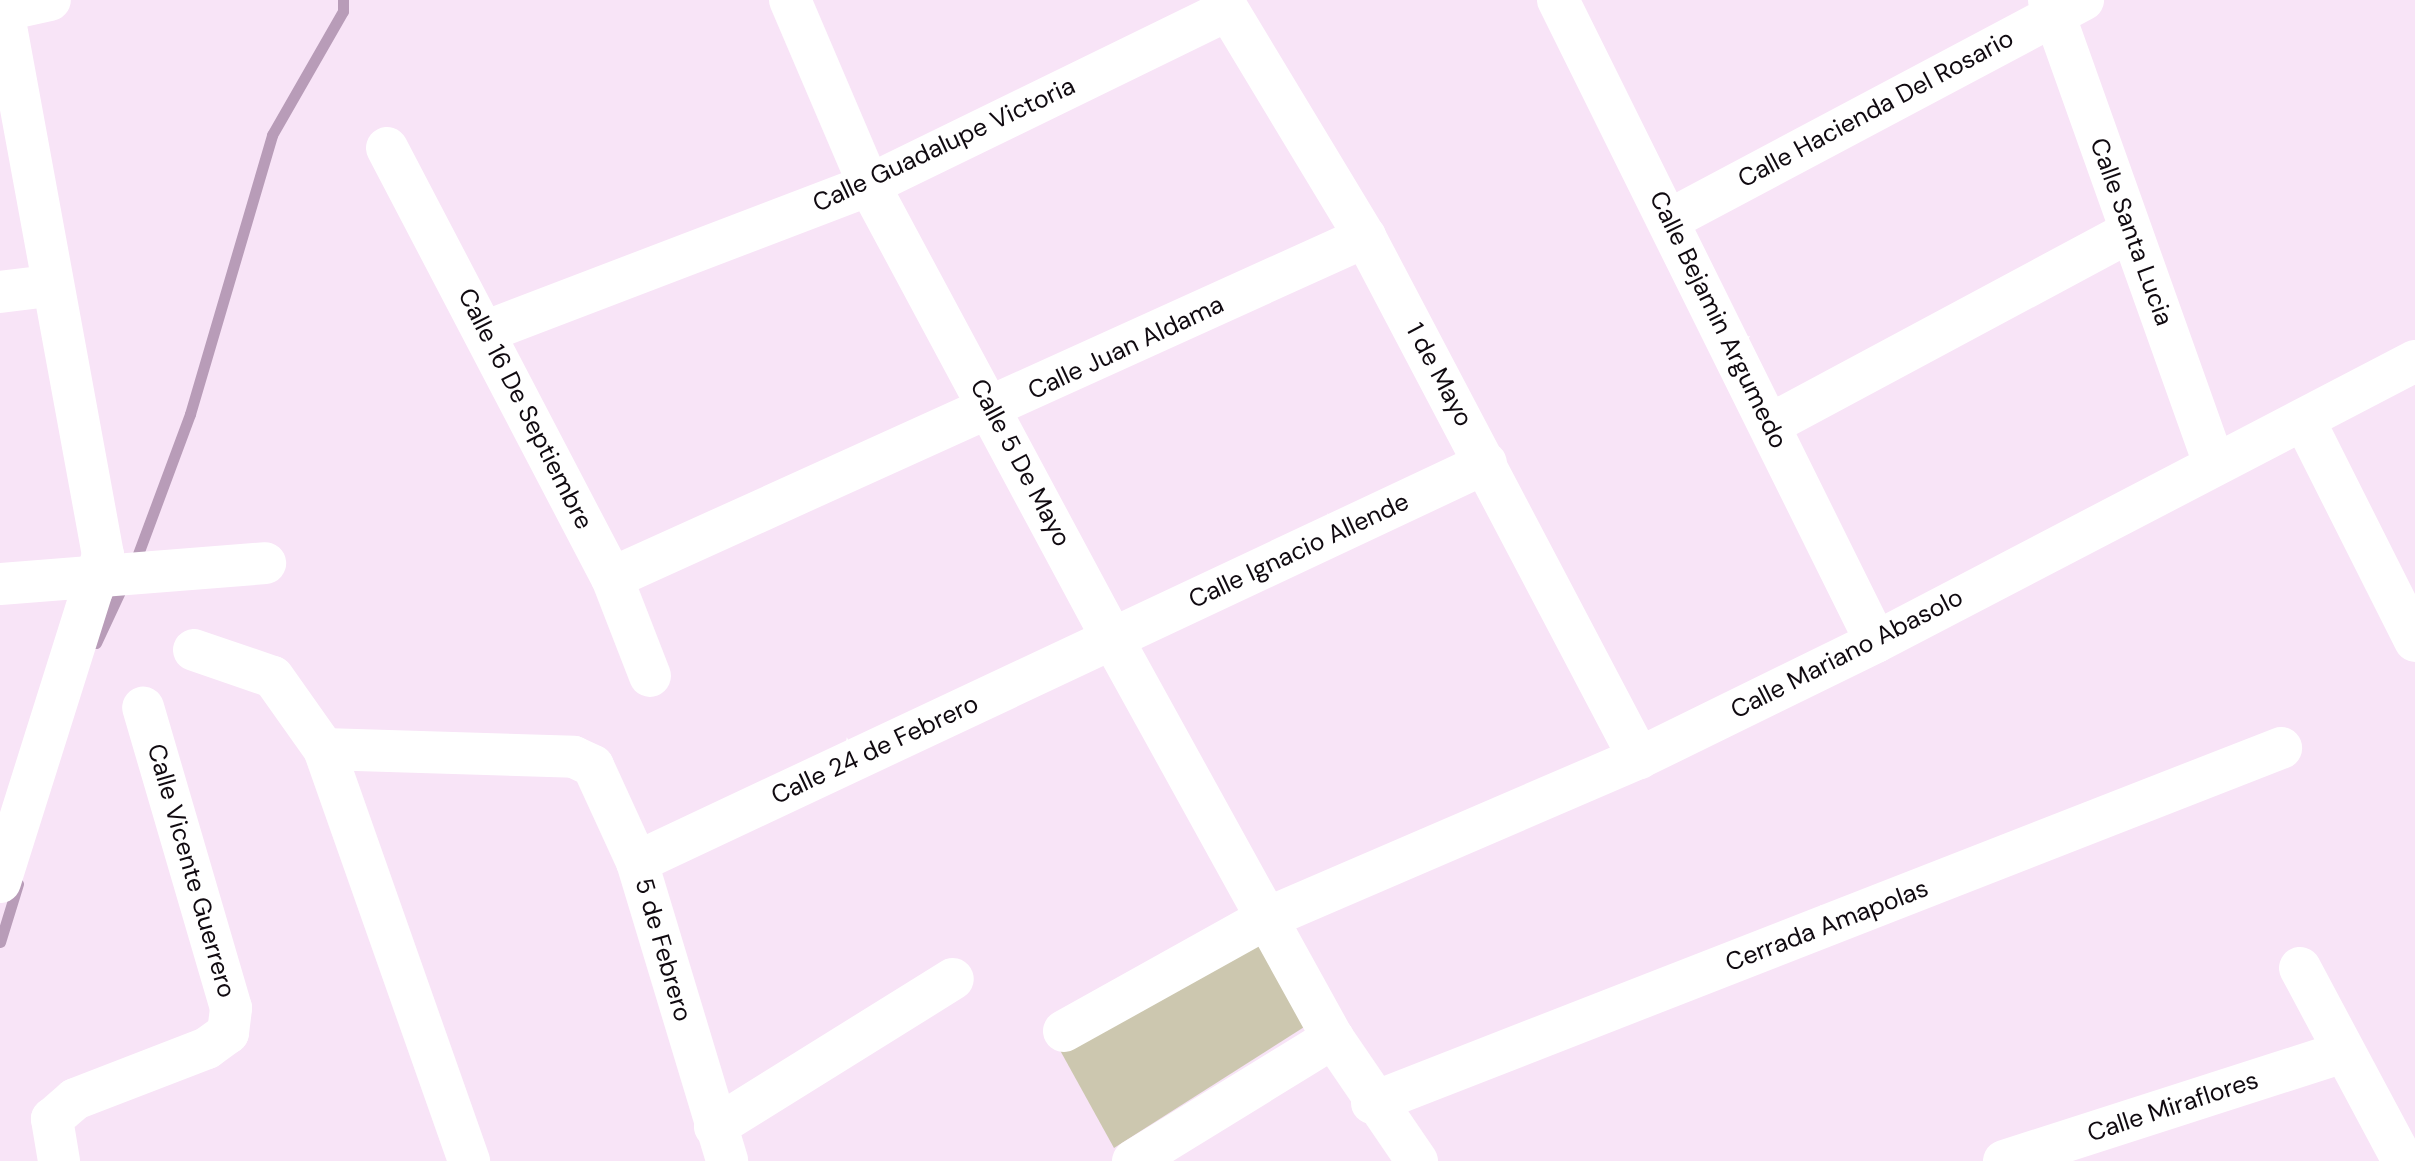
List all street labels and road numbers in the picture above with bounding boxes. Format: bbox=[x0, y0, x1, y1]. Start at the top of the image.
street label: Calle Hacienda Del Rosario bbox=[1733, 24, 2019, 194]
street label: Calle Guadalupe Victoria bbox=[808, 71, 1080, 219]
street label: Calle Santa Lucia bbox=[2083, 134, 2179, 330]
street label: Calle Bejamin Argumedo bbox=[1643, 186, 1793, 454]
street label: Calle 16 De Septiembre bbox=[451, 283, 599, 535]
street label: Calle Juan Aldama bbox=[1023, 290, 1229, 406]
street label: 1 de Mayo bbox=[1399, 318, 1479, 432]
street label: Calle 5 De Mayo bbox=[963, 374, 1077, 552]
street label: Calle Ignacio Allende bbox=[1184, 487, 1414, 615]
street label: Calle Mariano Abasolo bbox=[1726, 582, 1968, 726]
street label: Calle 24 de Febrero bbox=[767, 689, 983, 811]
street label: Calle Vicente Guerrero bbox=[140, 741, 242, 1001]
street label: Cerrada Amapolas bbox=[1721, 874, 1933, 978]
street label: 5 de Febrero bbox=[628, 875, 698, 1025]
street label: Calle Miraflores bbox=[2084, 1065, 2262, 1149]

